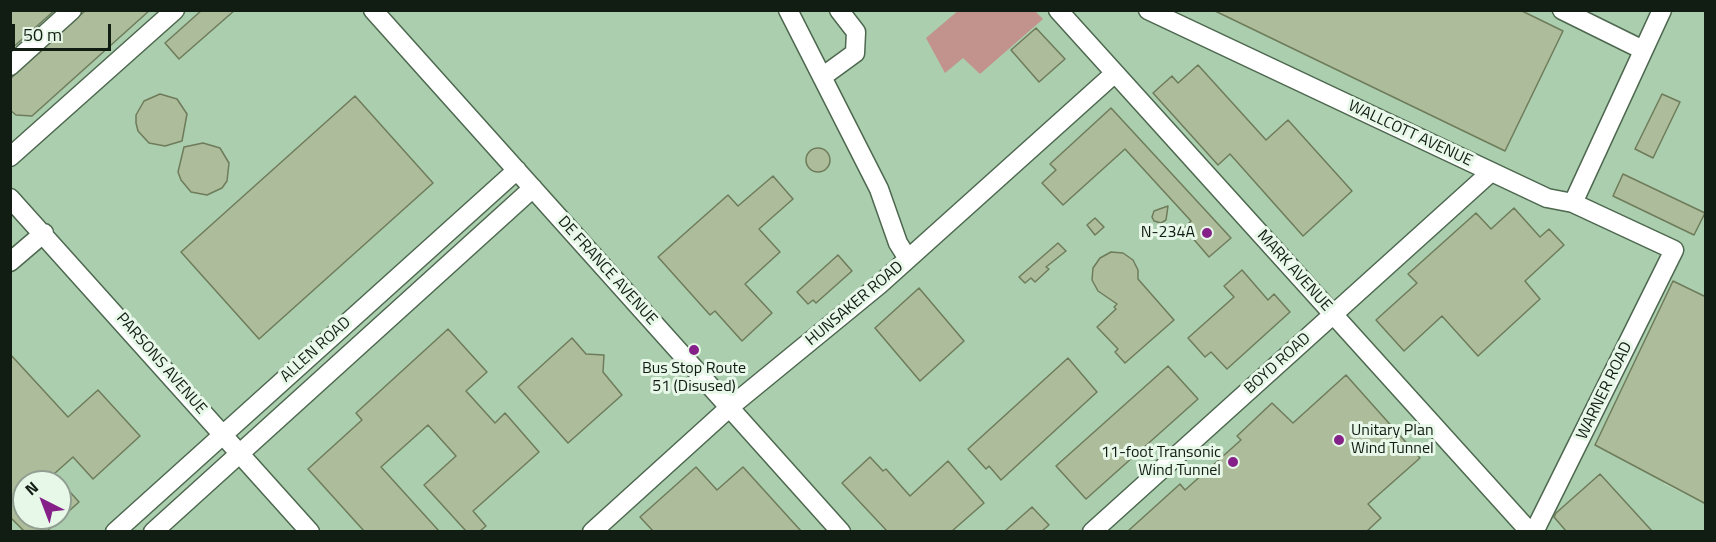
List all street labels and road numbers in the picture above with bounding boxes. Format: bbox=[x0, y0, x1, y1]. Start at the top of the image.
street label: WALLCOTT AVENUE bbox=[1345, 97, 1475, 171]
street label: DE FRANCE AVENUE bbox=[553, 213, 661, 329]
street label: MARK AVENUE bbox=[1253, 226, 1335, 316]
street label: HUNSAKER ROAD bbox=[802, 258, 908, 350]
street label: PARSONS AVENUE bbox=[112, 309, 210, 419]
street label: ALLEN ROAD bbox=[277, 313, 355, 387]
street label: BOYD ROAD bbox=[1241, 329, 1315, 399]
street label: WARNER ROAD bbox=[1573, 339, 1637, 443]

